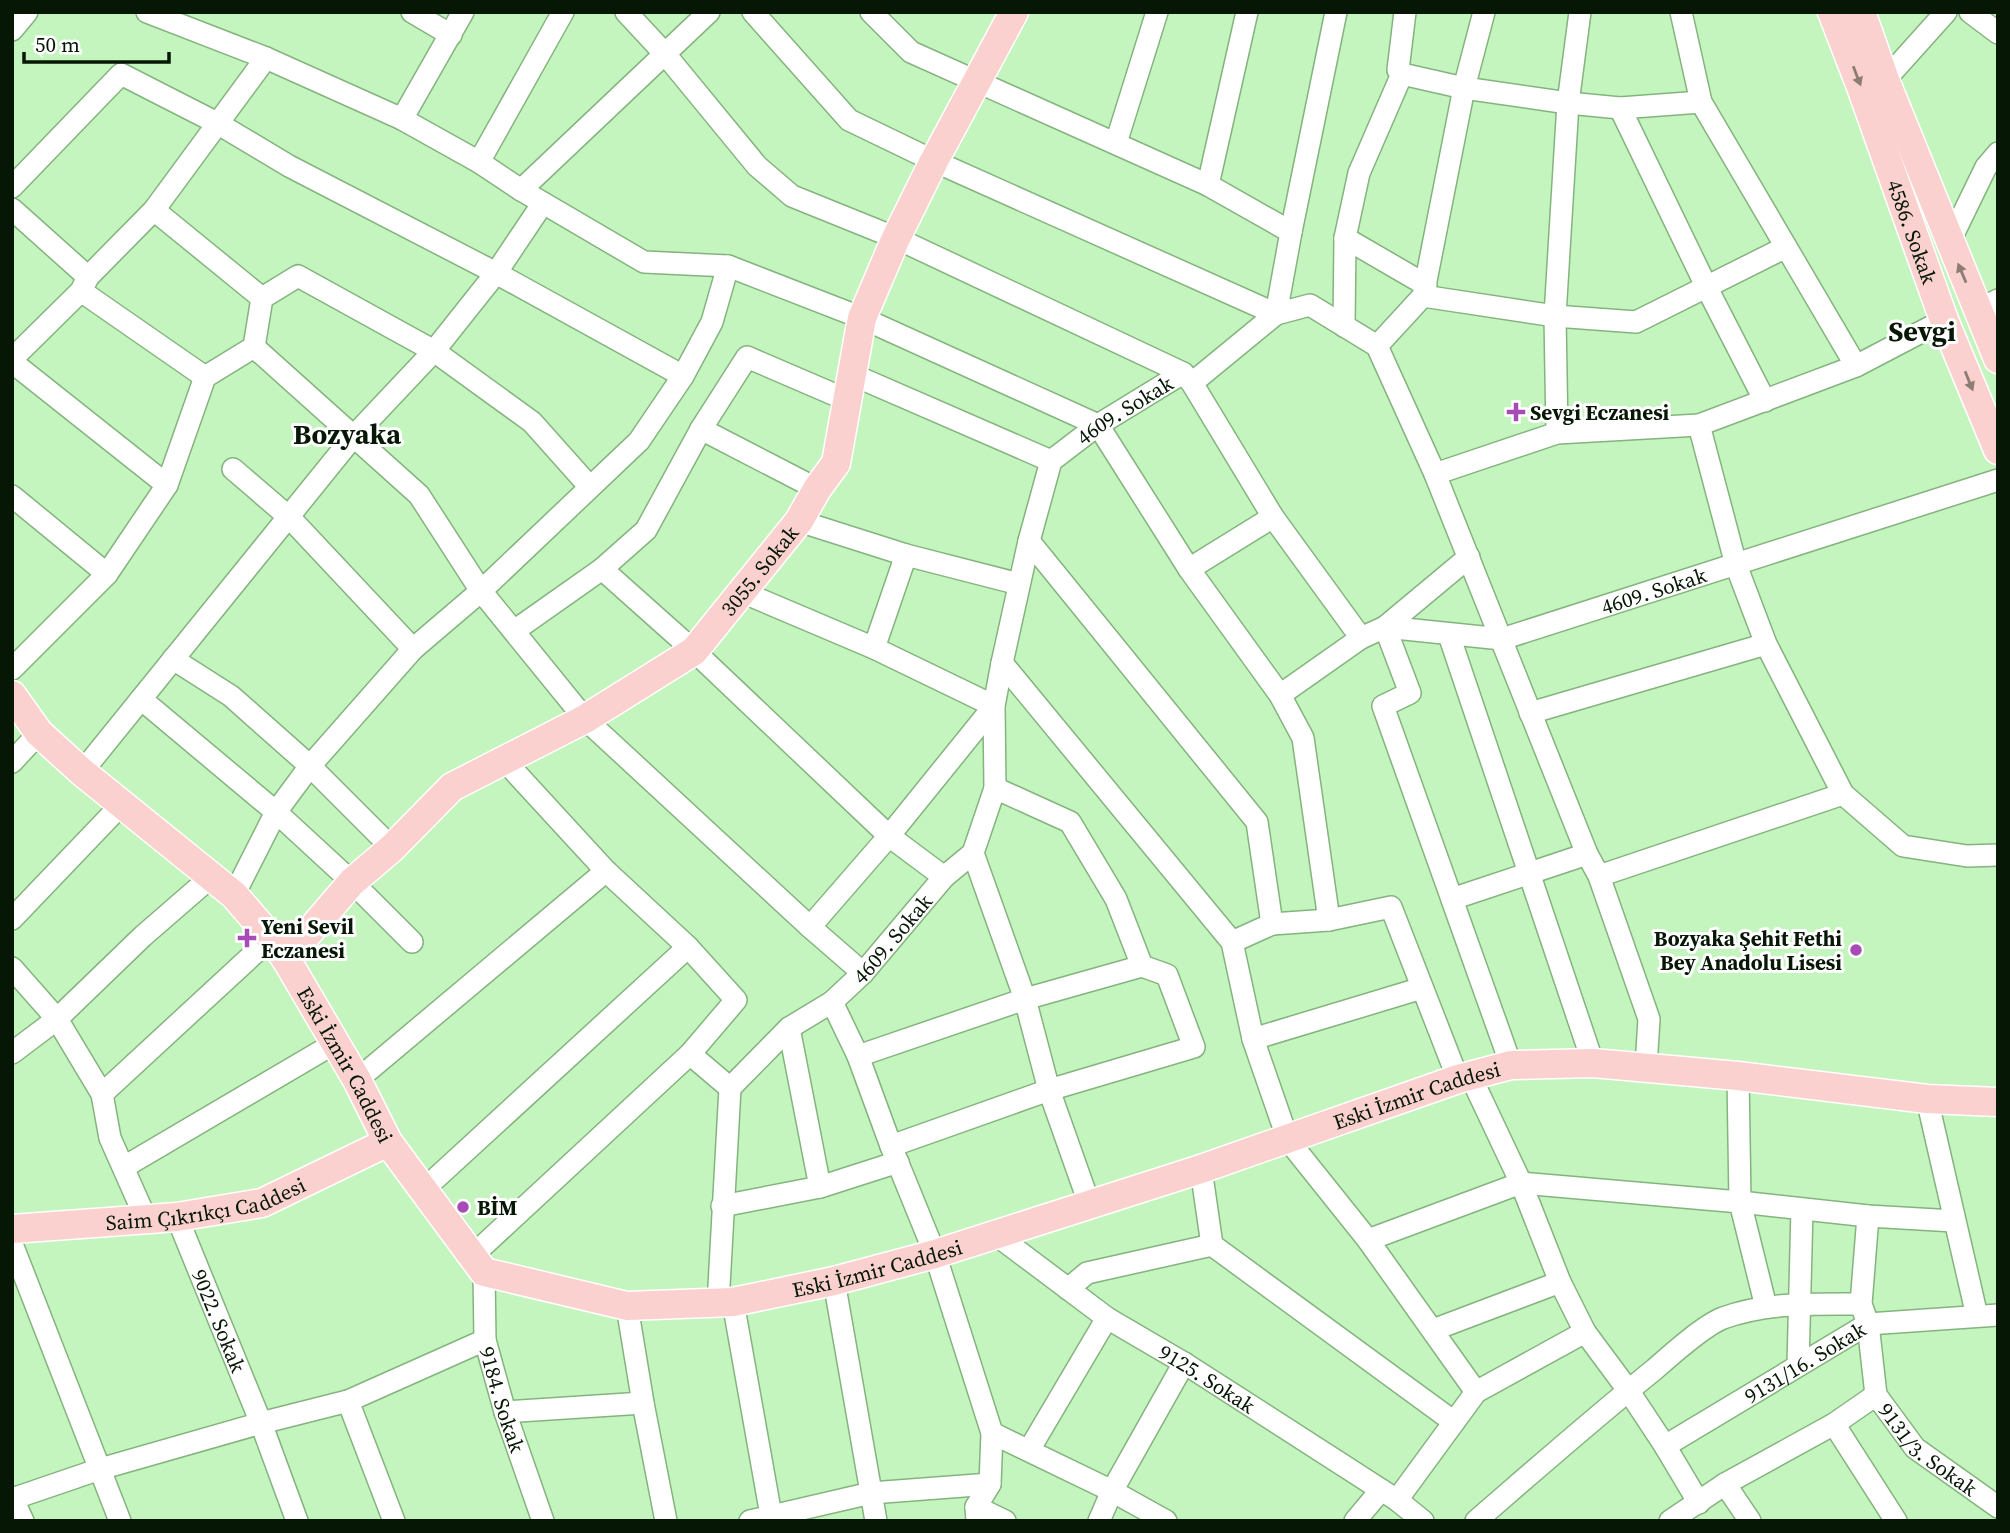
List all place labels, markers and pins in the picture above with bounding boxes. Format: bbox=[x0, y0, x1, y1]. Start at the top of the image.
place label: Sevgi Eczanesi bbox=[1530, 398, 1670, 427]
marker: Sevgi Eczanesi bbox=[1508, 404, 1524, 420]
place label: Yeni Sevil Eczanesi bbox=[261, 912, 354, 965]
place label: Bozyaka Şehit Fethi Bey Anadolu Lisesi bbox=[1654, 924, 1842, 977]
marker: Yeni Sevil Eczanesi bbox=[239, 930, 255, 946]
marker: Bozyaka Şehit Fethi Bey Anadolu Lisesi bbox=[1848, 942, 1864, 958]
place label: BİM bbox=[477, 1193, 518, 1222]
marker: BİM bbox=[455, 1199, 471, 1215]

